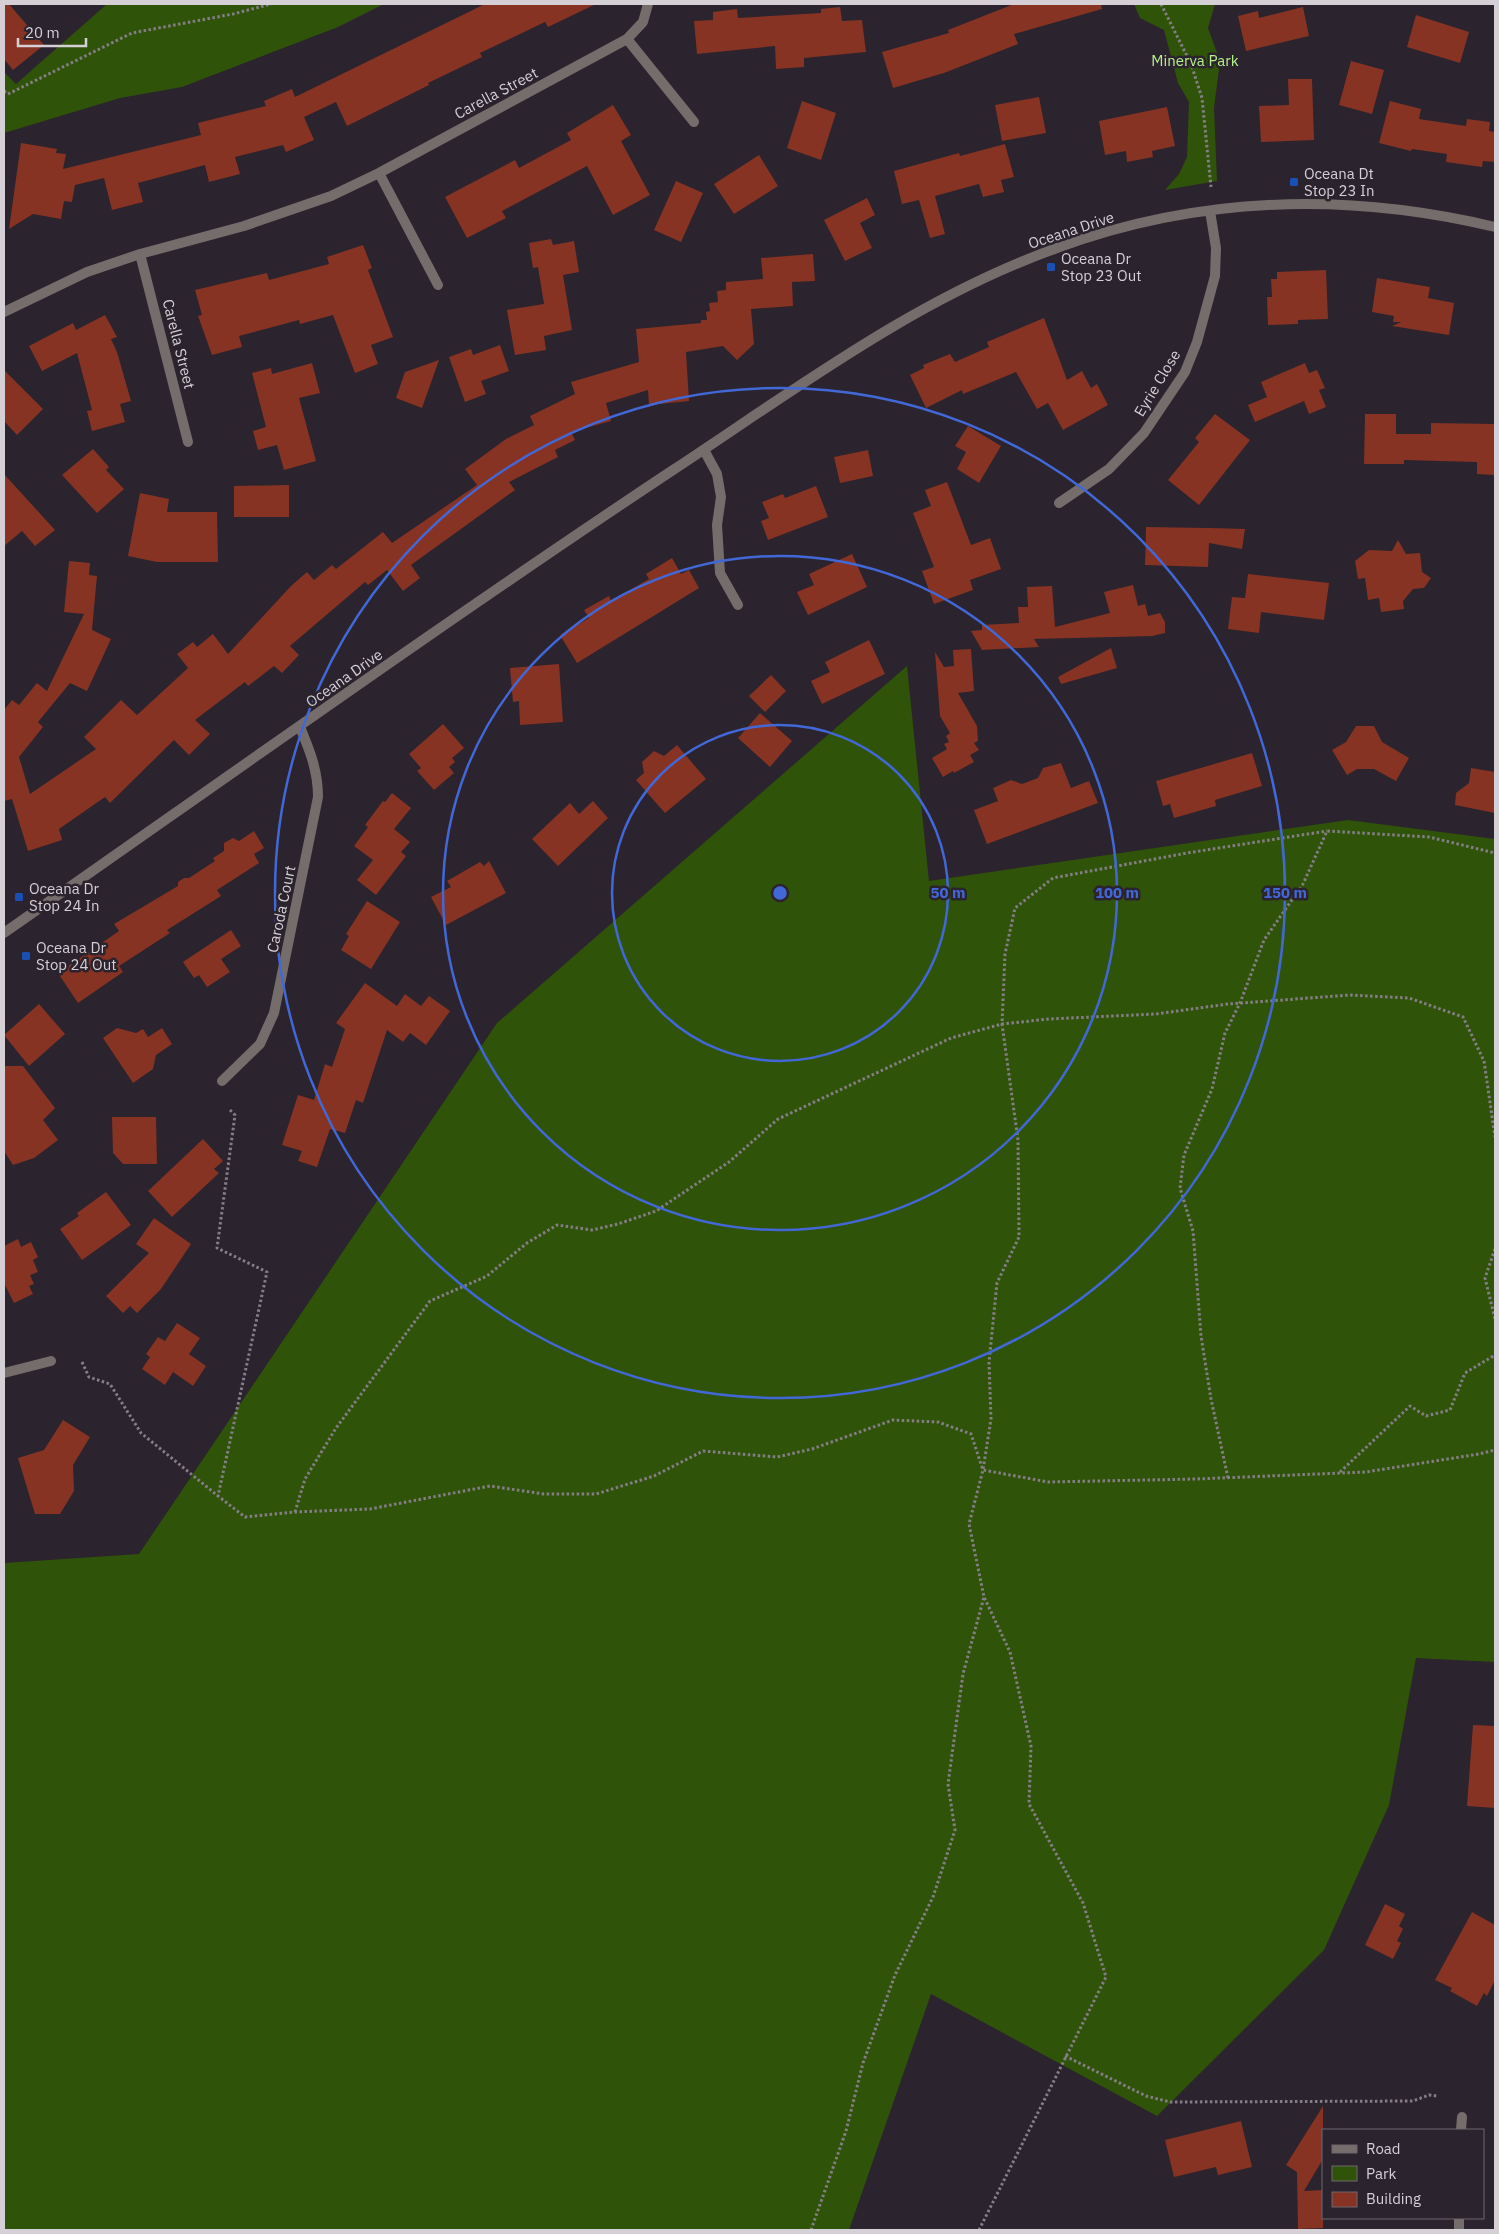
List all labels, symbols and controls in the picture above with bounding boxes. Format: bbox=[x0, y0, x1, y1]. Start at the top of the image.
scale bar bbox=[18, 15, 85, 47]
text: 20 m bbox=[25, 23, 60, 42]
park label: Minerva Park bbox=[1151, 51, 1239, 70]
street label: Carella Street bbox=[451, 63, 541, 123]
place label: Oceana Dt Stop 23 In bbox=[1304, 164, 1375, 200]
marker: Oceana Dt Stop 23 In bbox=[1288, 176, 1300, 188]
street label: Oceana Drive bbox=[1026, 207, 1116, 253]
place label: Oceana Dr Stop 23 Out bbox=[1061, 249, 1142, 285]
marker: Oceana Dr Stop 23 Out bbox=[1045, 261, 1057, 273]
street label: Carella Street bbox=[159, 297, 199, 391]
street label: Eyrie Close bbox=[1130, 346, 1184, 420]
street label: Oceana Drive bbox=[302, 645, 386, 711]
street label: Caroda Court bbox=[263, 864, 299, 954]
place label: Oceana Dr Stop 24 In bbox=[29, 879, 100, 915]
text: 50 m bbox=[931, 883, 965, 902]
text: 100 m bbox=[1095, 883, 1139, 902]
text: 150 m bbox=[1263, 883, 1307, 902]
centre of rings bbox=[771, 884, 789, 902]
marker: Oceana Dr Stop 24 In bbox=[13, 891, 25, 903]
place label: Oceana Dr Stop 24 Out bbox=[36, 938, 117, 974]
marker: Oceana Dr Stop 24 Out bbox=[20, 950, 32, 962]
legend bbox=[1322, 2129, 1484, 2219]
text: Road bbox=[1366, 2139, 1401, 2158]
text: Park bbox=[1366, 2164, 1396, 2183]
text: Building bbox=[1366, 2189, 1421, 2208]

